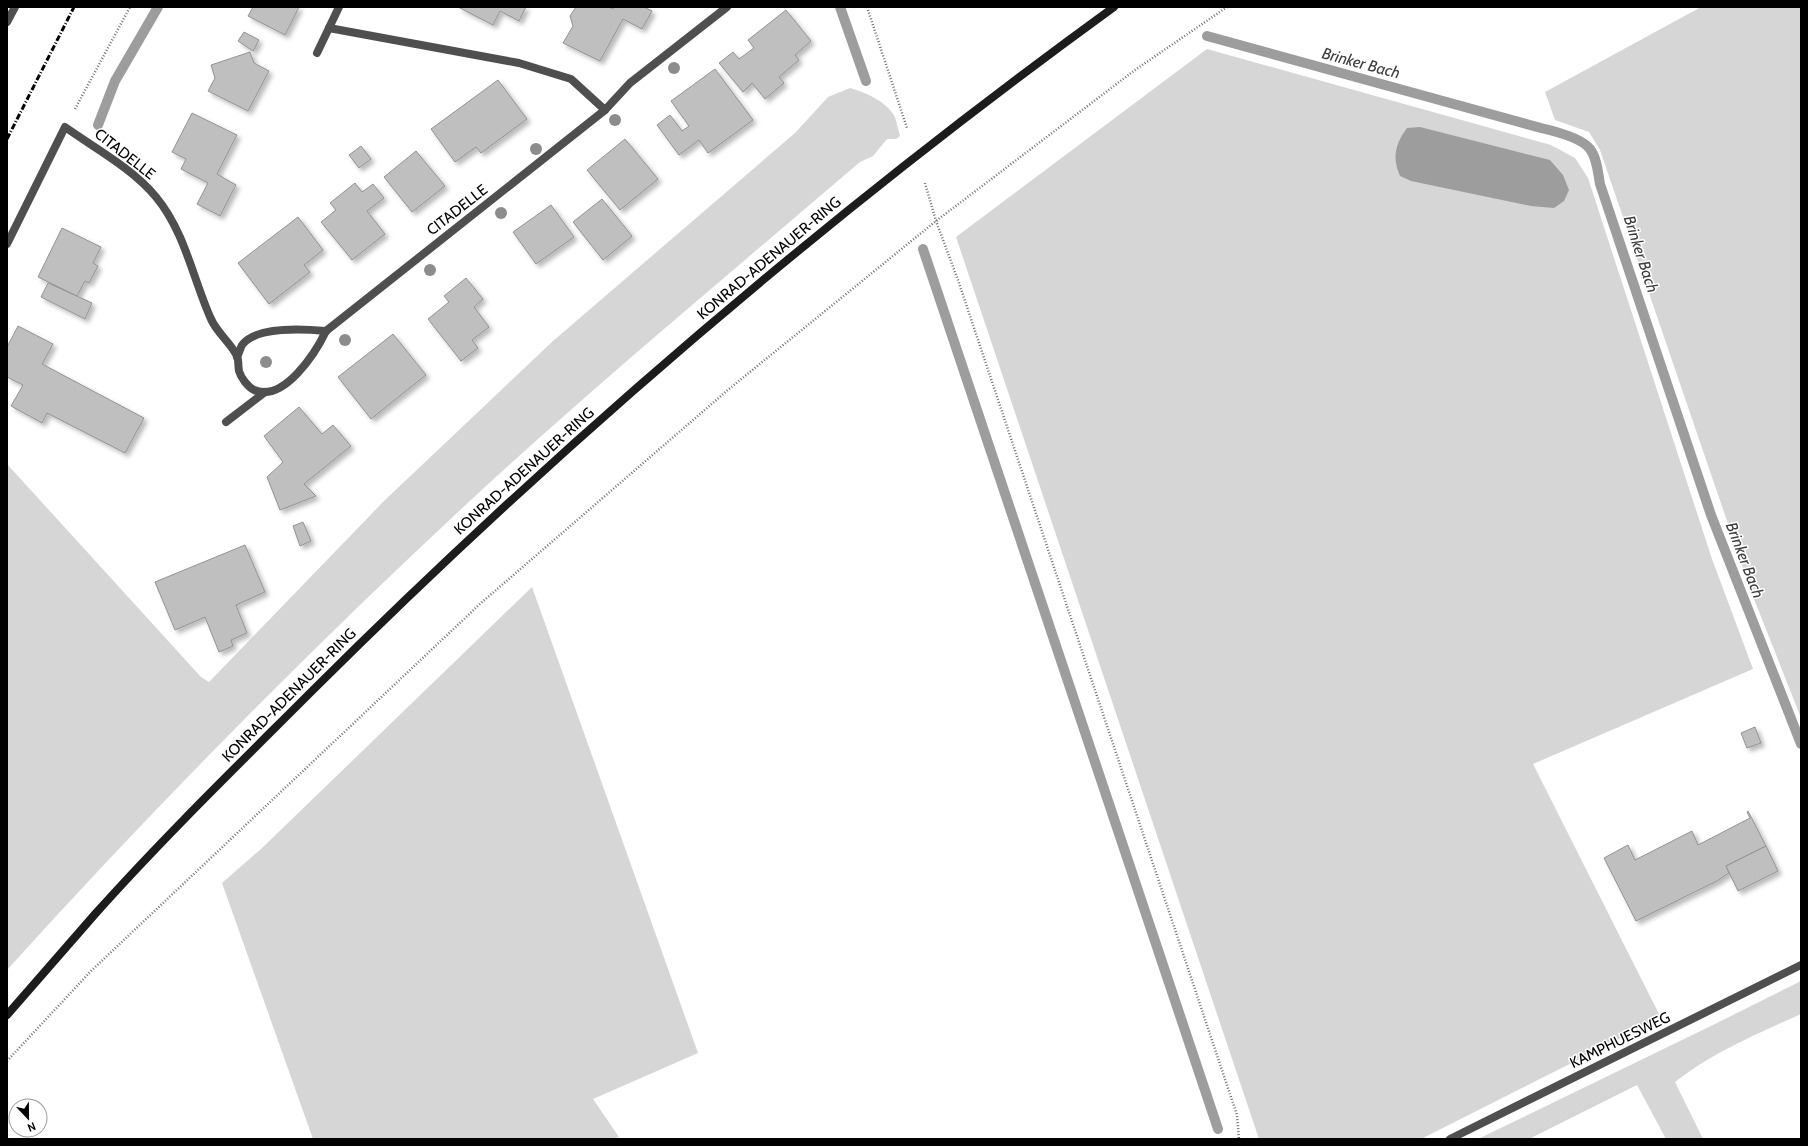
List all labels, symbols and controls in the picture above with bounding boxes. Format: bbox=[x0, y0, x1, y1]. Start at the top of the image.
water label: Brinker Bach bbox=[1320, 43, 1402, 83]
street label: CITADELLE bbox=[91, 125, 159, 183]
street label: CITADELLE bbox=[423, 181, 491, 239]
street label: KONRAD-ADENAUER-RING bbox=[694, 193, 844, 323]
water label: Brinker Bach bbox=[1620, 213, 1662, 295]
street label: KONRAD-ADENAUER-RING bbox=[450, 403, 598, 539]
water label: Brinker Bach bbox=[1722, 519, 1768, 601]
street label: KONRAD-ADENAUER-RING bbox=[218, 624, 360, 766]
street label: KAMPHUESWEG bbox=[1567, 1008, 1673, 1072]
north arrow bbox=[8, 1098, 48, 1138]
text: N bbox=[26, 1119, 38, 1135]

